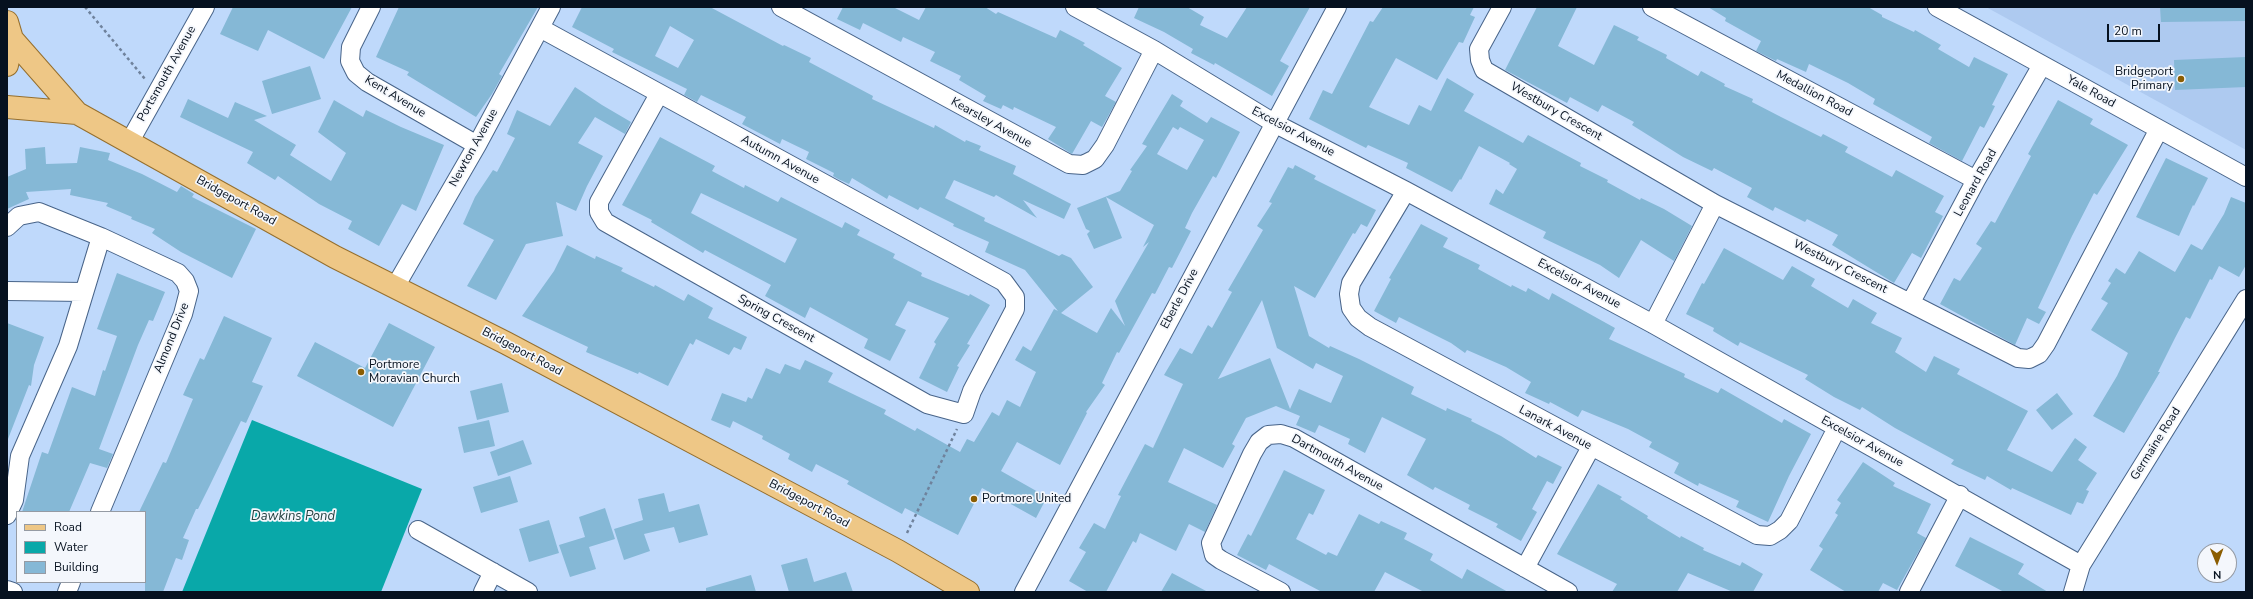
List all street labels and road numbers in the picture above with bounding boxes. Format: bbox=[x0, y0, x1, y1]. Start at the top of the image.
street label: Portsmouth Avenue bbox=[135, 24, 199, 124]
street label: Medallion Road bbox=[1773, 68, 1855, 120]
street label: Kent Avenue bbox=[362, 73, 428, 121]
street label: Yale Road bbox=[2064, 73, 2118, 111]
street label: Westbury Crescent bbox=[1507, 80, 1605, 144]
street label: Kearsley Avenue bbox=[948, 95, 1034, 151]
street label: Excelsior Avenue bbox=[1249, 104, 1337, 160]
street label: Newton Avenue bbox=[447, 106, 501, 190]
street label: Autumn Avenue bbox=[738, 133, 822, 187]
street label: Leonard Road bbox=[1952, 147, 2000, 219]
street label: Bridgeport Road bbox=[194, 173, 278, 229]
street label: Westbury Crescent bbox=[1791, 237, 1889, 297]
street label: Excelsior Avenue bbox=[1535, 256, 1623, 312]
street label: Eberle Drive bbox=[1158, 266, 1202, 332]
street label: Spring Crescent bbox=[735, 292, 817, 346]
street label: Almond Drive bbox=[151, 301, 193, 375]
street label: Bridgeport Road bbox=[479, 325, 565, 379]
street label: Lanark Avenue bbox=[1516, 403, 1594, 453]
street label: Germaine Road bbox=[2128, 405, 2184, 483]
street label: Excelsior Avenue bbox=[1818, 413, 1906, 471]
street label: Dartmouth Avenue bbox=[1289, 432, 1385, 494]
street label: Bridgeport Road bbox=[766, 477, 852, 531]

